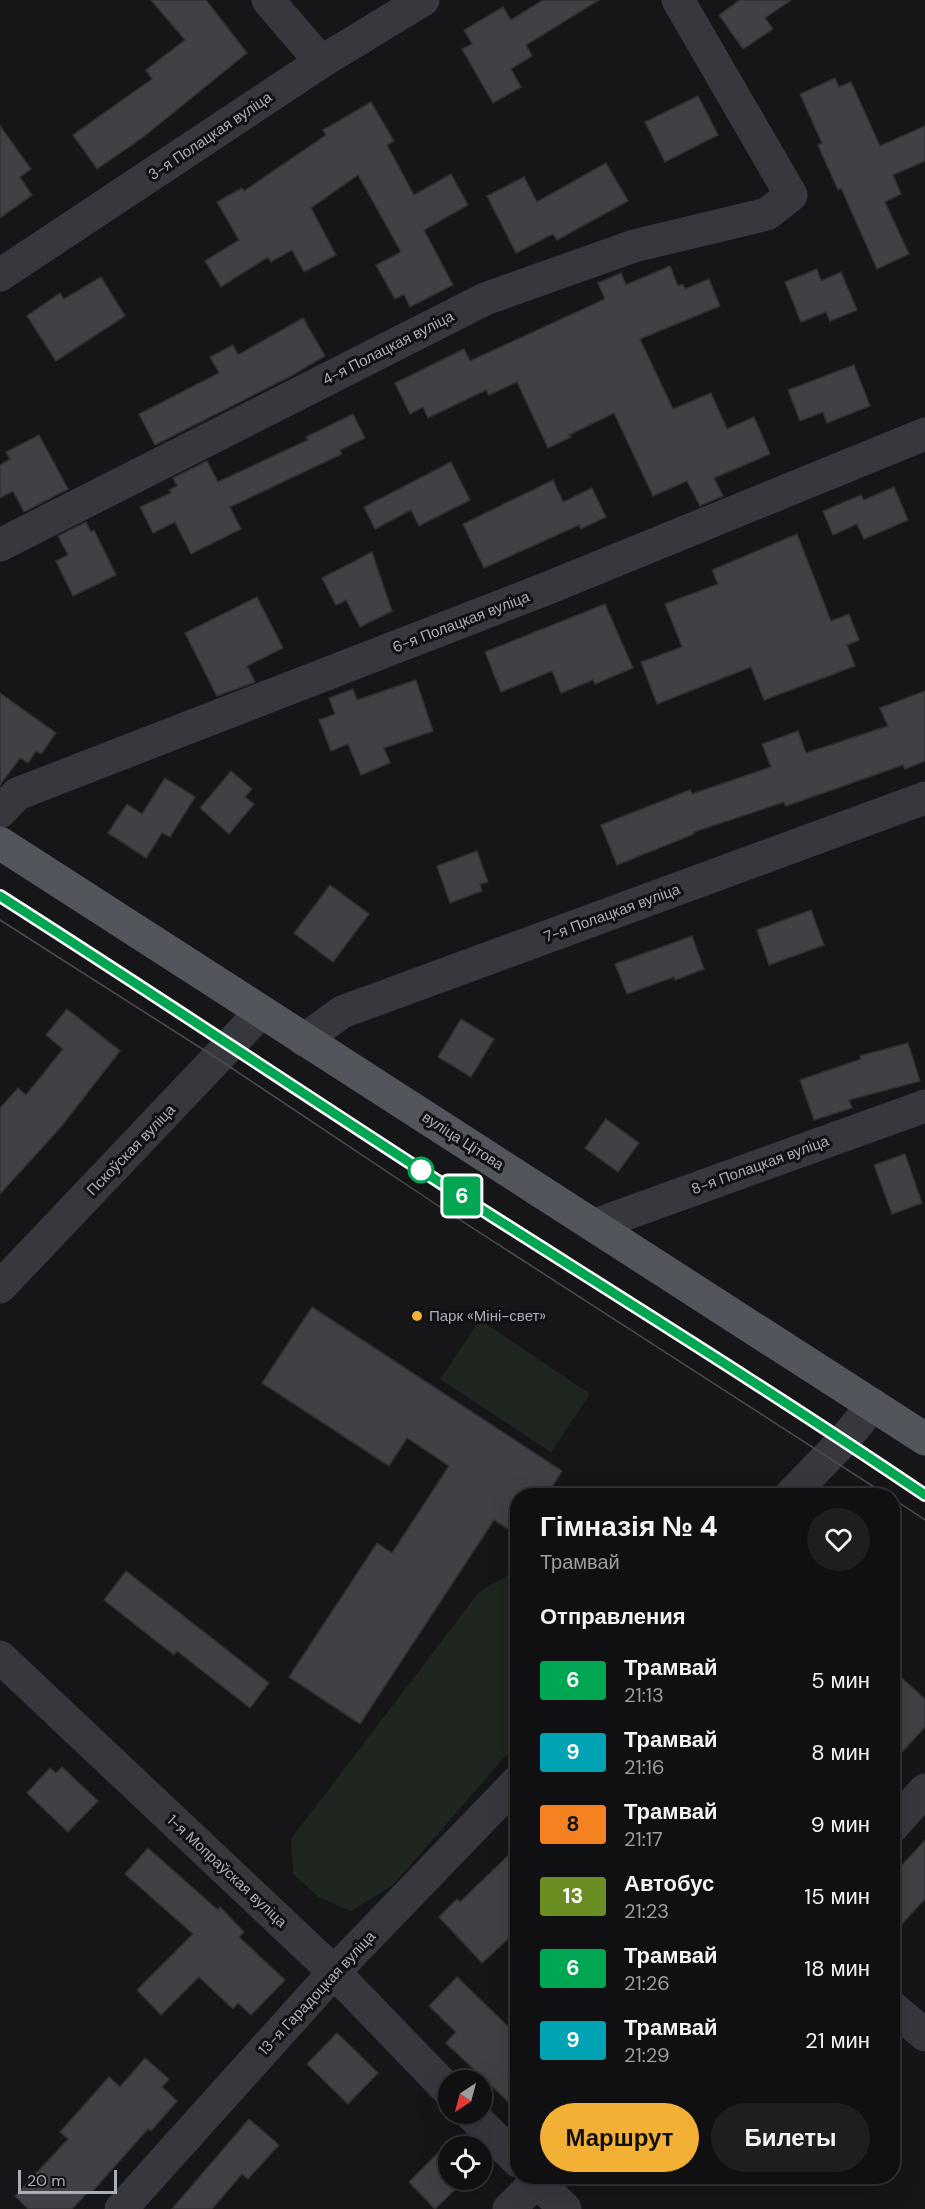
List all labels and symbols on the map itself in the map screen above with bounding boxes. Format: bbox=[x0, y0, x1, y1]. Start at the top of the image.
street label: 3-я Полацкая вуліца bbox=[144, 87, 276, 185]
street label: 4-я Полацкая вуліца bbox=[319, 306, 458, 390]
street label: 6-я Полацкая вуліца bbox=[390, 586, 533, 657]
street label: 7-я Полацкая вуліца bbox=[541, 879, 683, 947]
street label: Пскоўская вуліца bbox=[82, 1100, 180, 1200]
street label: вуліца Цітова bbox=[418, 1107, 508, 1175]
street label: 8-я Полацкая вуліца bbox=[688, 1131, 832, 1199]
unlabelled marker bbox=[408, 1157, 434, 1183]
line badge: 6 bbox=[442, 1176, 482, 1216]
place label: Парк «Міні-свет» bbox=[429, 1306, 546, 1326]
marker: Парк «Міні-свет» bbox=[410, 1309, 424, 1323]
street label: 1-я Мопраўская вуліца bbox=[163, 1810, 292, 1932]
street label: 13-я Гарадоцкая вуліца bbox=[254, 1926, 380, 2059]
north arrow bbox=[438, 2070, 492, 2124]
scale bar bbox=[18, 2167, 117, 2194]

